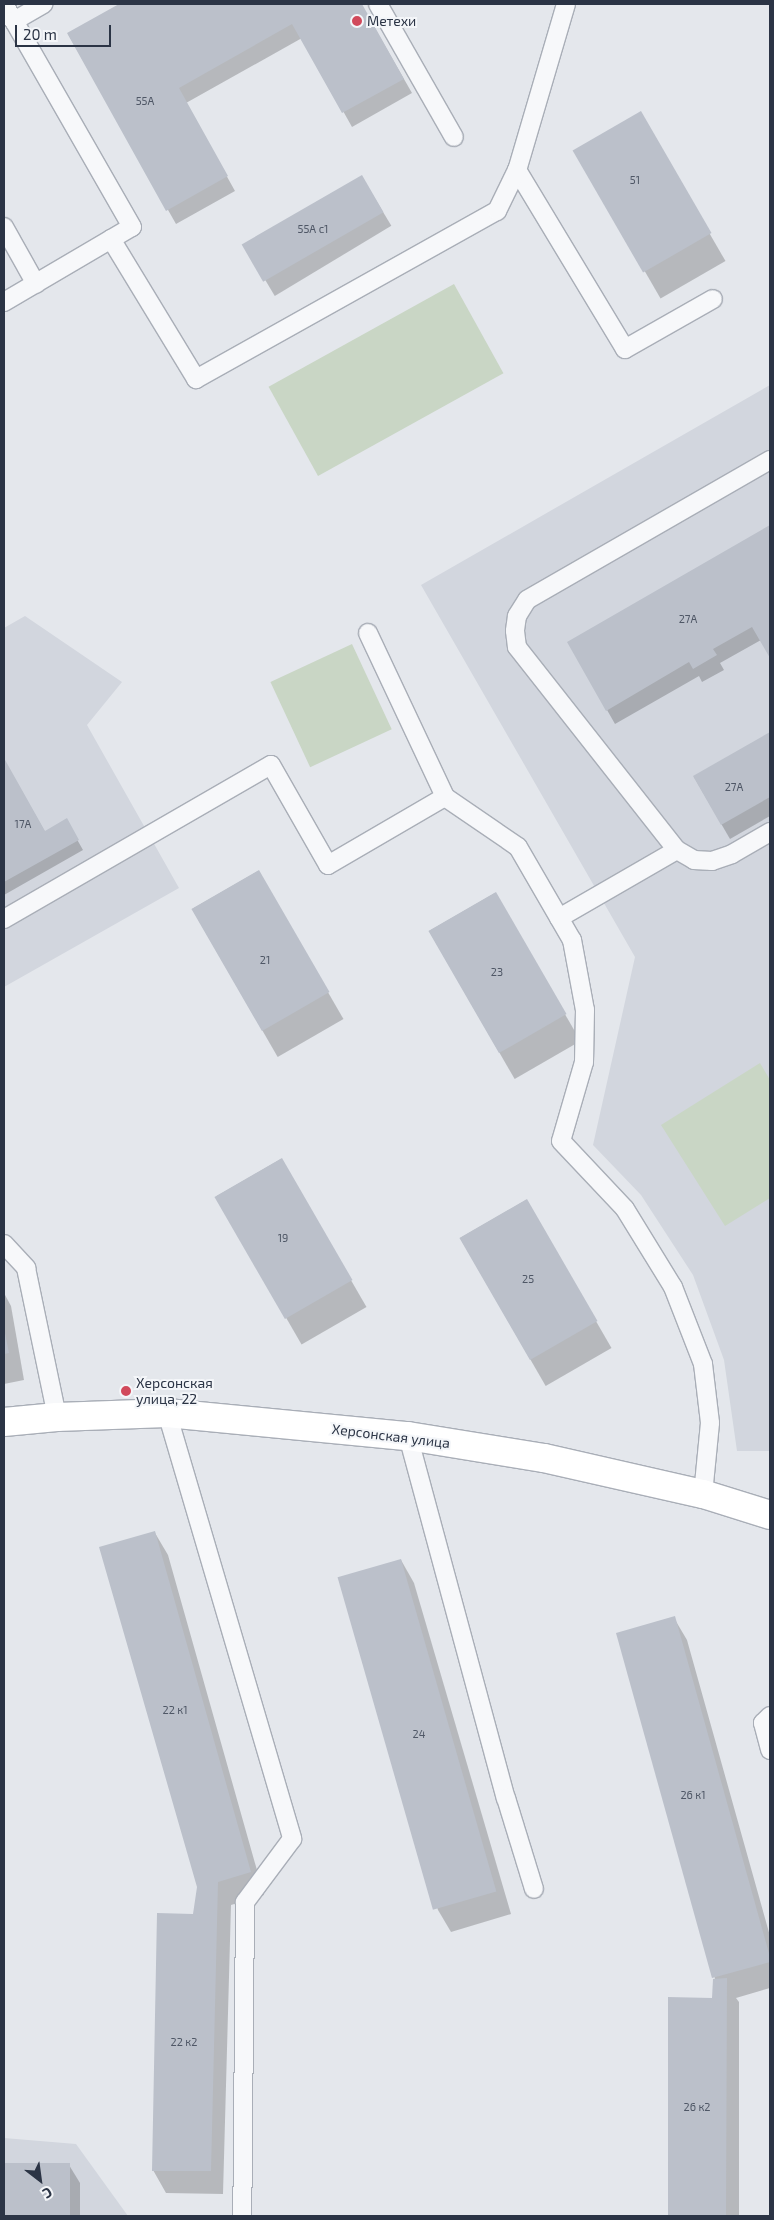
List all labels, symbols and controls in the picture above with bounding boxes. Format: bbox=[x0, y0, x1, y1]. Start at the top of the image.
place label: Метехи bbox=[367, 13, 416, 29]
scale bar bbox=[18, 15, 114, 47]
marker: Метехи bbox=[351, 15, 363, 27]
text: 20 m bbox=[23, 25, 57, 43]
house number: 55А bbox=[136, 94, 154, 108]
house number: 51 bbox=[630, 173, 640, 187]
house number: 55А с1 bbox=[298, 222, 328, 236]
house number: 27А bbox=[679, 612, 697, 626]
house number: 27А bbox=[725, 780, 743, 794]
house number: 17А bbox=[15, 817, 31, 831]
house number: 21 bbox=[260, 953, 270, 967]
house number: 23 bbox=[491, 965, 503, 979]
house number: 19 bbox=[278, 1231, 288, 1245]
house number: 25 bbox=[522, 1272, 534, 1286]
place label: Херсонская улица, 22 bbox=[136, 1375, 213, 1408]
marker: Херсонская улица, 22 bbox=[120, 1385, 132, 1397]
street label: Херсонская улица bbox=[331, 1420, 451, 1452]
house number: 22 к1 bbox=[162, 1703, 188, 1717]
house number: 24 bbox=[413, 1727, 425, 1741]
house number: 26 к1 bbox=[680, 1788, 706, 1802]
house number: 22 к2 bbox=[171, 2035, 197, 2049]
house number: 26 к2 bbox=[683, 2100, 711, 2114]
north arrow bbox=[15, 2155, 65, 2205]
text: С bbox=[40, 2184, 56, 2203]

